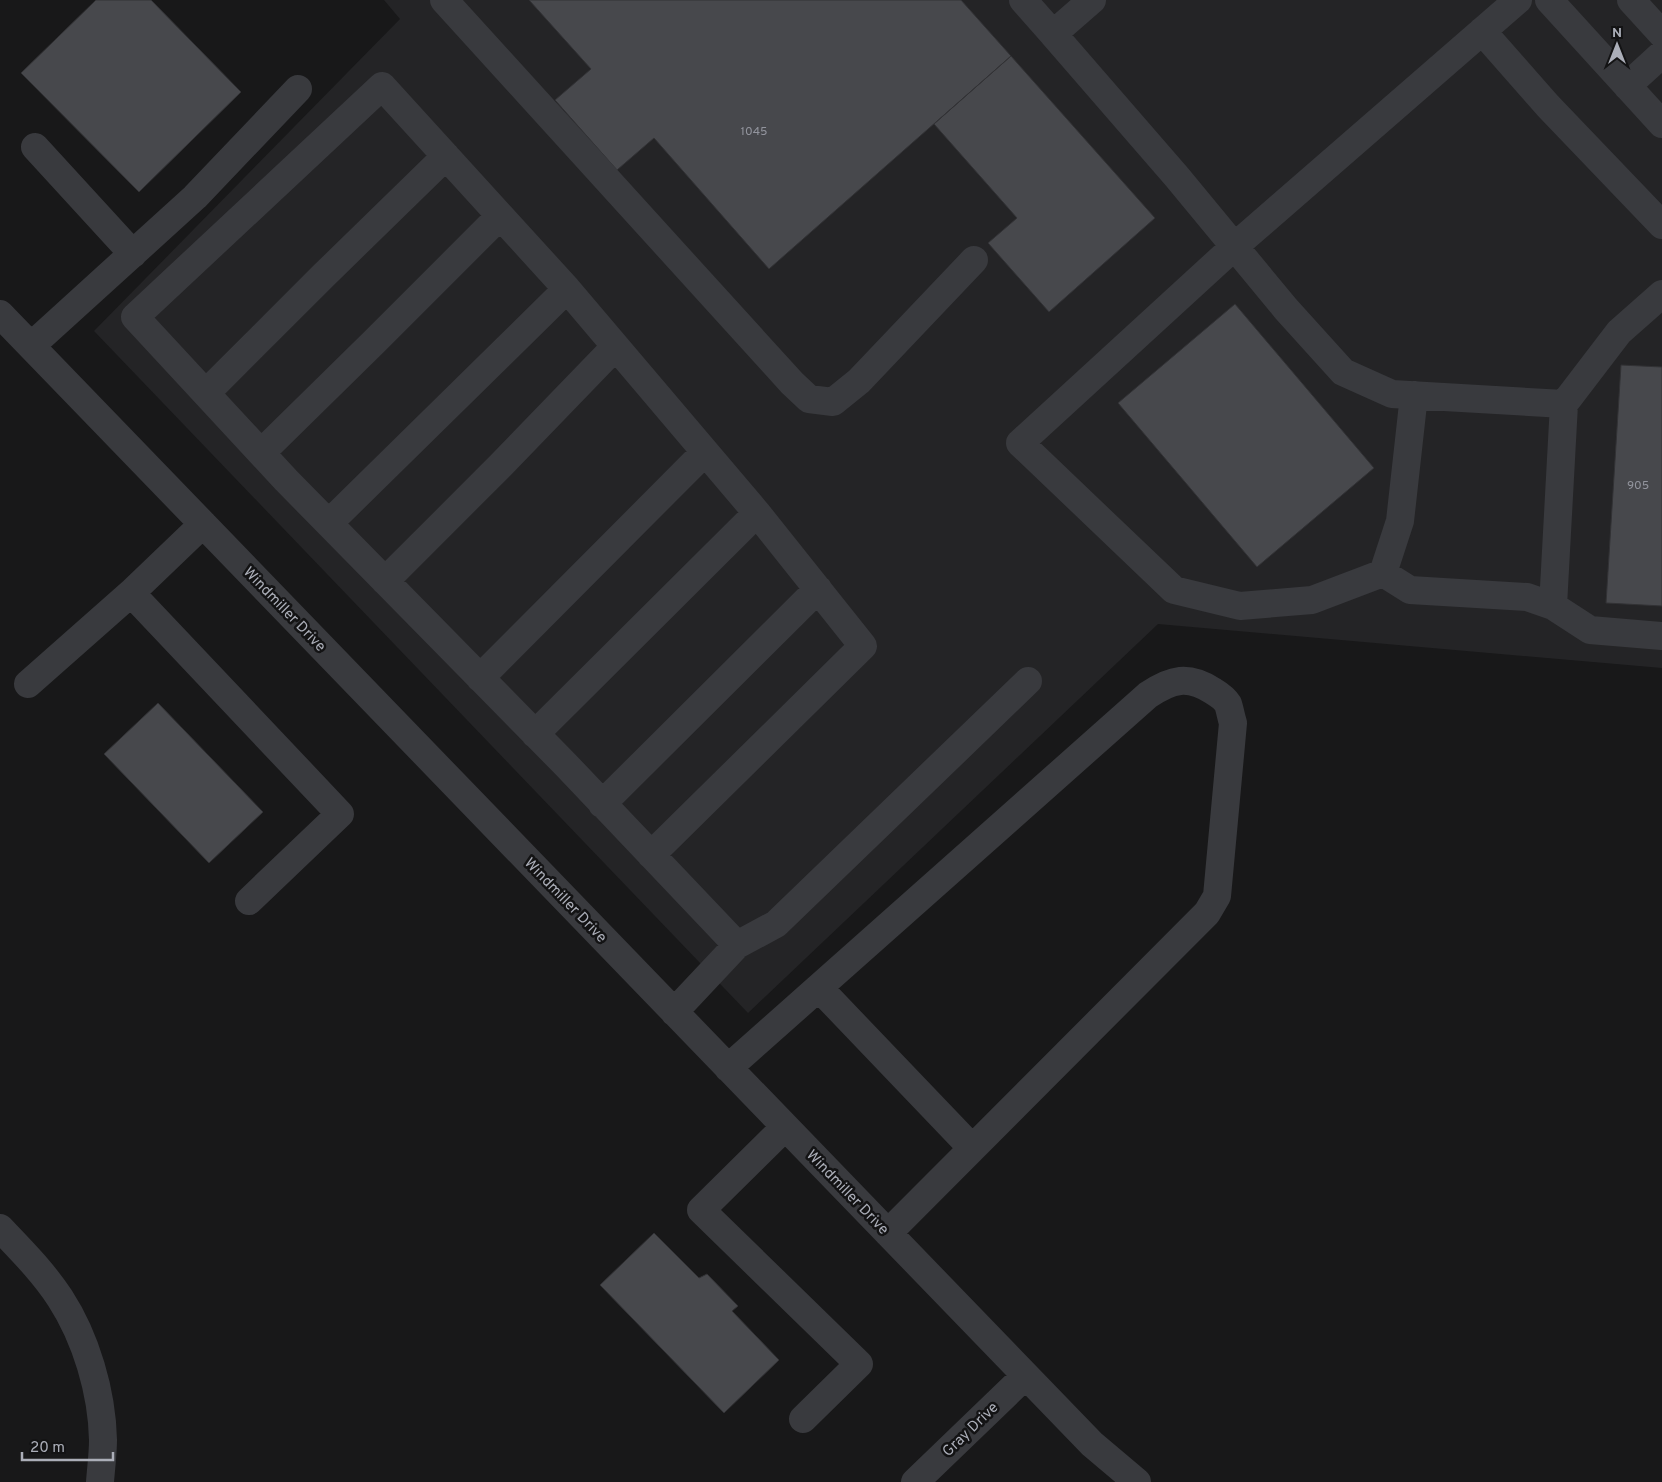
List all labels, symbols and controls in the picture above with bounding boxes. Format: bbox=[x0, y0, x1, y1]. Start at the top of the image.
north arrow bbox=[1592, 20, 1642, 70]
text: N bbox=[1612, 25, 1622, 42]
house number: 1045 bbox=[740, 124, 768, 140]
house number: 905 bbox=[1627, 478, 1649, 494]
street label: Windmiller Drive bbox=[239, 564, 329, 657]
street label: Windmiller Drive bbox=[520, 855, 610, 948]
street label: Windmiller Drive bbox=[802, 1147, 892, 1240]
street label: Gray Drive bbox=[939, 1399, 1003, 1461]
scale bar bbox=[22, 1430, 114, 1462]
text: 20 m bbox=[30, 1439, 65, 1458]

